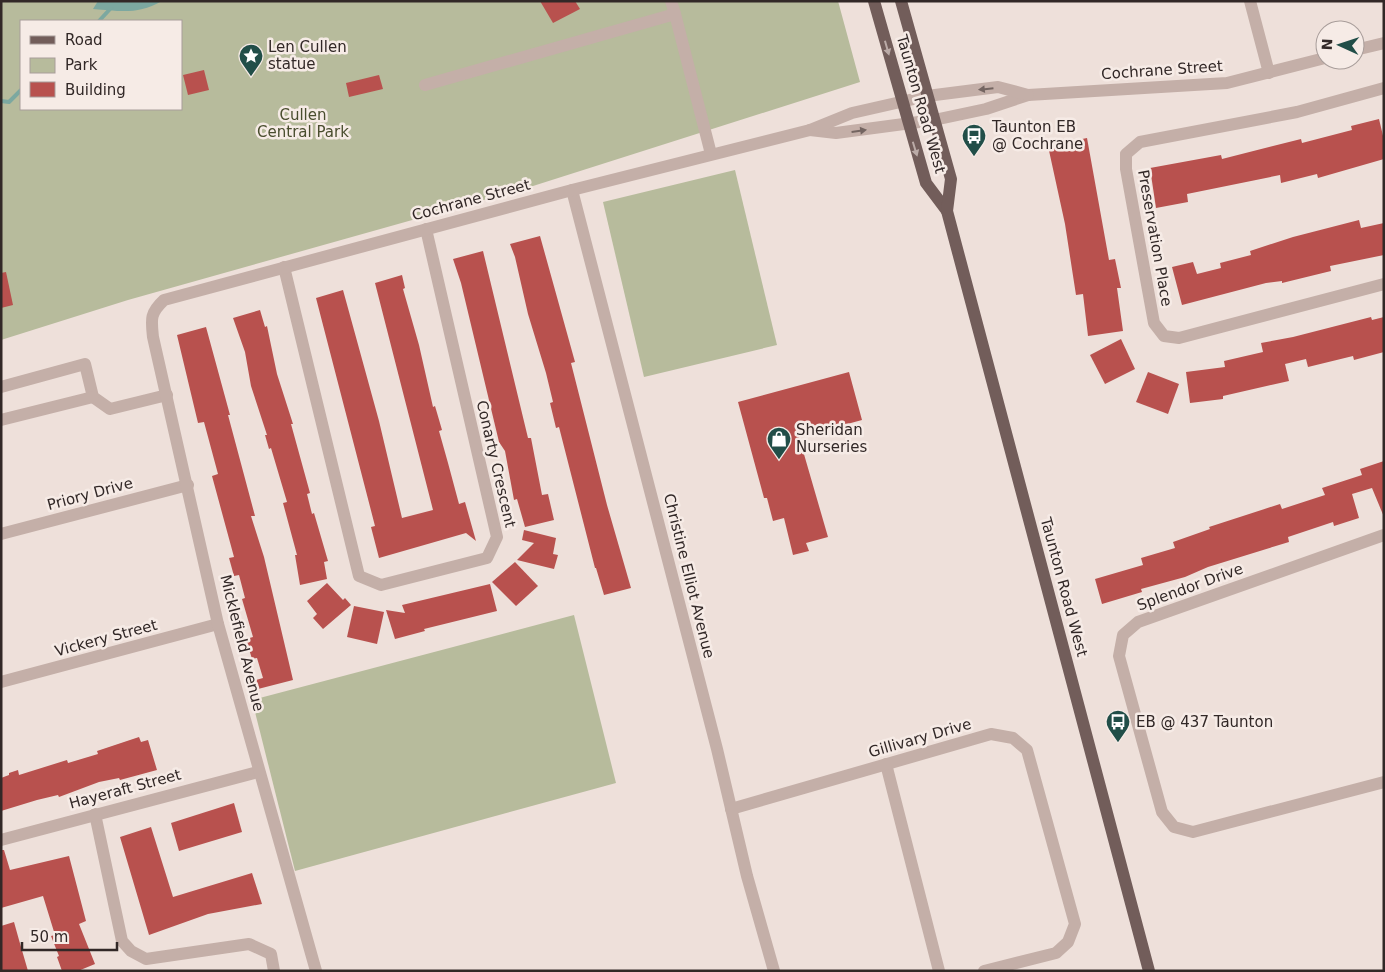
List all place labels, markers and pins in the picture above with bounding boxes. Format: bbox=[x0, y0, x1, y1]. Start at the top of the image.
place label: Len Cullen statue bbox=[268, 38, 347, 73]
place icon: Len Cullen statue bbox=[238, 43, 264, 77]
place label: Taunton EB @ Cochrane bbox=[991, 118, 1083, 153]
bus stop icon: Taunton EB @ Cochrane bbox=[961, 123, 987, 157]
place label: Sheridan Nurseries bbox=[796, 421, 868, 456]
shop icon: Sheridan Nurseries bbox=[766, 426, 792, 460]
bus stop icon: EB @ 437 Taunton bbox=[1105, 709, 1131, 743]
place label: EB @ 437 Taunton bbox=[1136, 713, 1273, 731]

